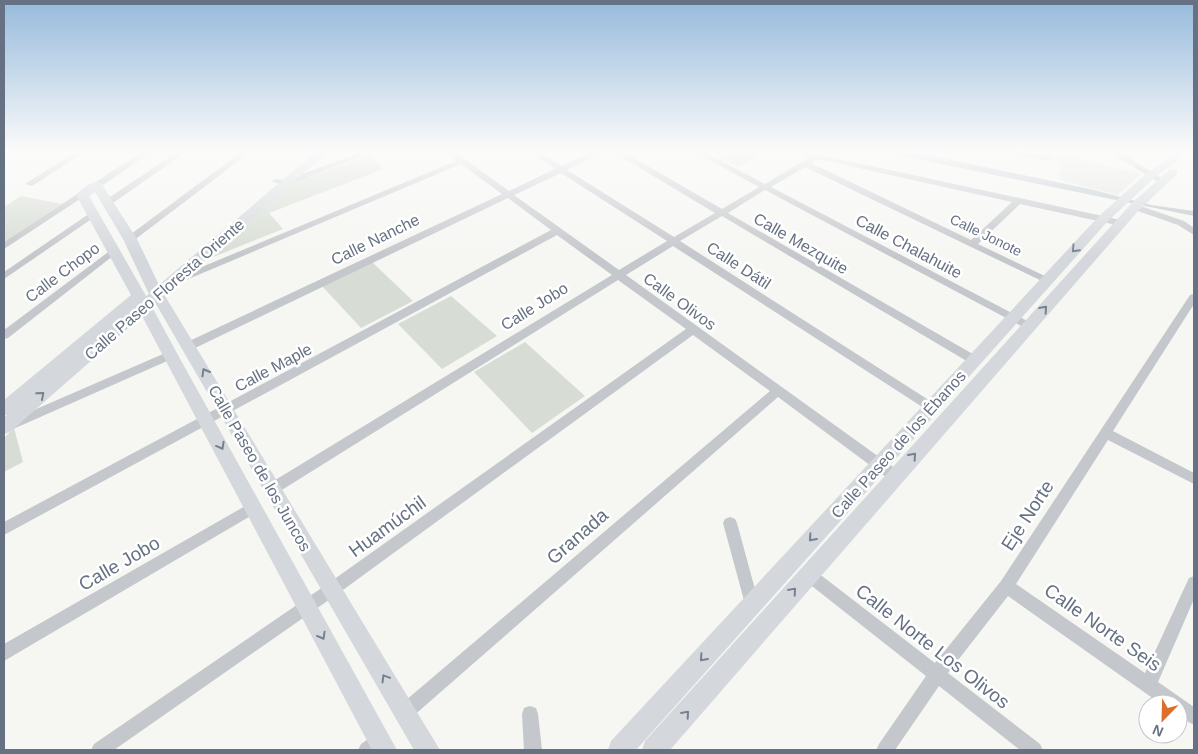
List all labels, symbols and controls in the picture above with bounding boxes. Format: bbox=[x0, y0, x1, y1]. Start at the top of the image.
street label: Calle Mezquite bbox=[751, 210, 851, 277]
street label: Calle Nanche bbox=[328, 211, 422, 268]
street label: Calle Chalahuite bbox=[853, 211, 965, 282]
street label: Calle Jonote bbox=[948, 211, 1025, 259]
street label: Calle Paseo Floresta Oriente bbox=[81, 216, 247, 363]
street label: Calle Dátil bbox=[704, 238, 774, 292]
street label: Calle Chopo bbox=[22, 239, 103, 306]
one-way arrow bbox=[1072, 244, 1081, 253]
street label: Calle Olivos bbox=[640, 269, 719, 333]
street label: Calle Jobo bbox=[498, 279, 571, 334]
one-way arrow bbox=[1039, 306, 1048, 315]
street label: Calle Maple bbox=[232, 340, 315, 395]
street label: Calle Paseo de los Ébanos bbox=[827, 367, 969, 521]
one-way arrow bbox=[201, 369, 211, 378]
street label: Calle Paseo de los Juncos bbox=[205, 382, 314, 554]
one-way arrow bbox=[35, 392, 44, 401]
one-way arrow bbox=[214, 441, 224, 450]
one-way arrow bbox=[907, 453, 916, 462]
street label: Eje Norte bbox=[997, 476, 1058, 554]
street label: Huamúchil bbox=[345, 492, 430, 561]
street label: Granada bbox=[543, 504, 612, 569]
street label: Calle Jobo bbox=[75, 532, 163, 595]
one-way arrow bbox=[809, 532, 818, 541]
street label: Calle Norte Seis bbox=[1040, 579, 1165, 675]
street label: Calle Norte Los Olivos bbox=[852, 580, 1014, 713]
one-way arrow bbox=[788, 588, 797, 597]
one-way arrow bbox=[316, 630, 326, 639]
one-way arrow bbox=[700, 653, 709, 662]
one-way arrow bbox=[381, 675, 391, 684]
north arrow bbox=[1138, 694, 1188, 744]
one-way arrow bbox=[681, 710, 690, 719]
text: N bbox=[1150, 722, 1166, 740]

